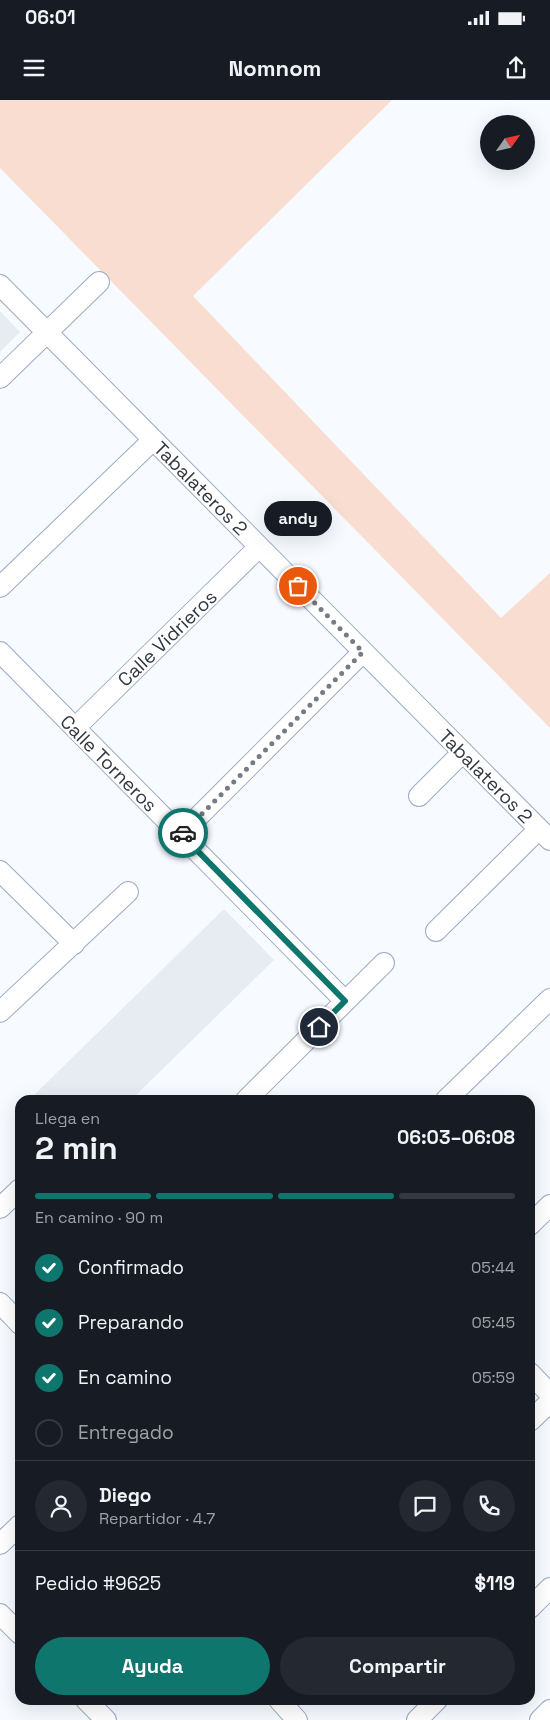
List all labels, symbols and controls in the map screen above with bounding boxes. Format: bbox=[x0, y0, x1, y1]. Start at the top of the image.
text: 06:01 bbox=[25, 5, 76, 30]
icon: menu bbox=[20, 54, 48, 82]
text: Nomnom bbox=[229, 54, 321, 82]
icon: share bbox=[502, 54, 530, 82]
north arrow bbox=[480, 115, 535, 170]
map controls bbox=[480, 115, 535, 170]
street label: Tabalateros 2 bbox=[148, 436, 253, 541]
callout: andy bbox=[264, 501, 332, 536]
text: andy bbox=[278, 508, 318, 529]
pin bbox=[277, 565, 319, 607]
icon: bag bbox=[284, 572, 312, 600]
street label: Calle Vidrieros bbox=[112, 585, 222, 692]
street label: Calle Torneros bbox=[55, 709, 163, 817]
street label: Tabalateros 2 bbox=[433, 724, 538, 829]
courier bbox=[158, 808, 208, 858]
icon: car bbox=[169, 819, 197, 847]
pin bbox=[298, 1006, 340, 1048]
icon: home bbox=[305, 1013, 333, 1041]
text: Llega en bbox=[35, 1108, 100, 1129]
text: 06:03–06:08 bbox=[397, 1125, 515, 1150]
text: 2 min bbox=[35, 1128, 118, 1168]
text: En camino · 90 m bbox=[35, 1207, 163, 1228]
icon: check bbox=[35, 1254, 63, 1282]
text: Confirmado bbox=[78, 1255, 184, 1280]
text: 05:44 bbox=[471, 1257, 515, 1278]
icon: check bbox=[35, 1309, 63, 1337]
text: Preparando bbox=[78, 1310, 184, 1335]
text: 05:45 bbox=[472, 1312, 515, 1333]
icon: check bbox=[35, 1364, 63, 1392]
text: En camino bbox=[78, 1365, 172, 1390]
text: 05:59 bbox=[472, 1367, 515, 1388]
text: Entregado bbox=[78, 1420, 174, 1445]
button: person bbox=[35, 1480, 87, 1532]
button: chat bbox=[399, 1480, 451, 1532]
button: phone bbox=[463, 1480, 515, 1532]
text: Diego bbox=[99, 1483, 151, 1508]
text: Repartidor · 4.7 bbox=[99, 1508, 215, 1529]
text: Pedido #9625 bbox=[35, 1571, 161, 1596]
text: $119 bbox=[475, 1571, 515, 1596]
button: Ayuda bbox=[35, 1637, 270, 1695]
button: Compartir bbox=[280, 1637, 515, 1695]

